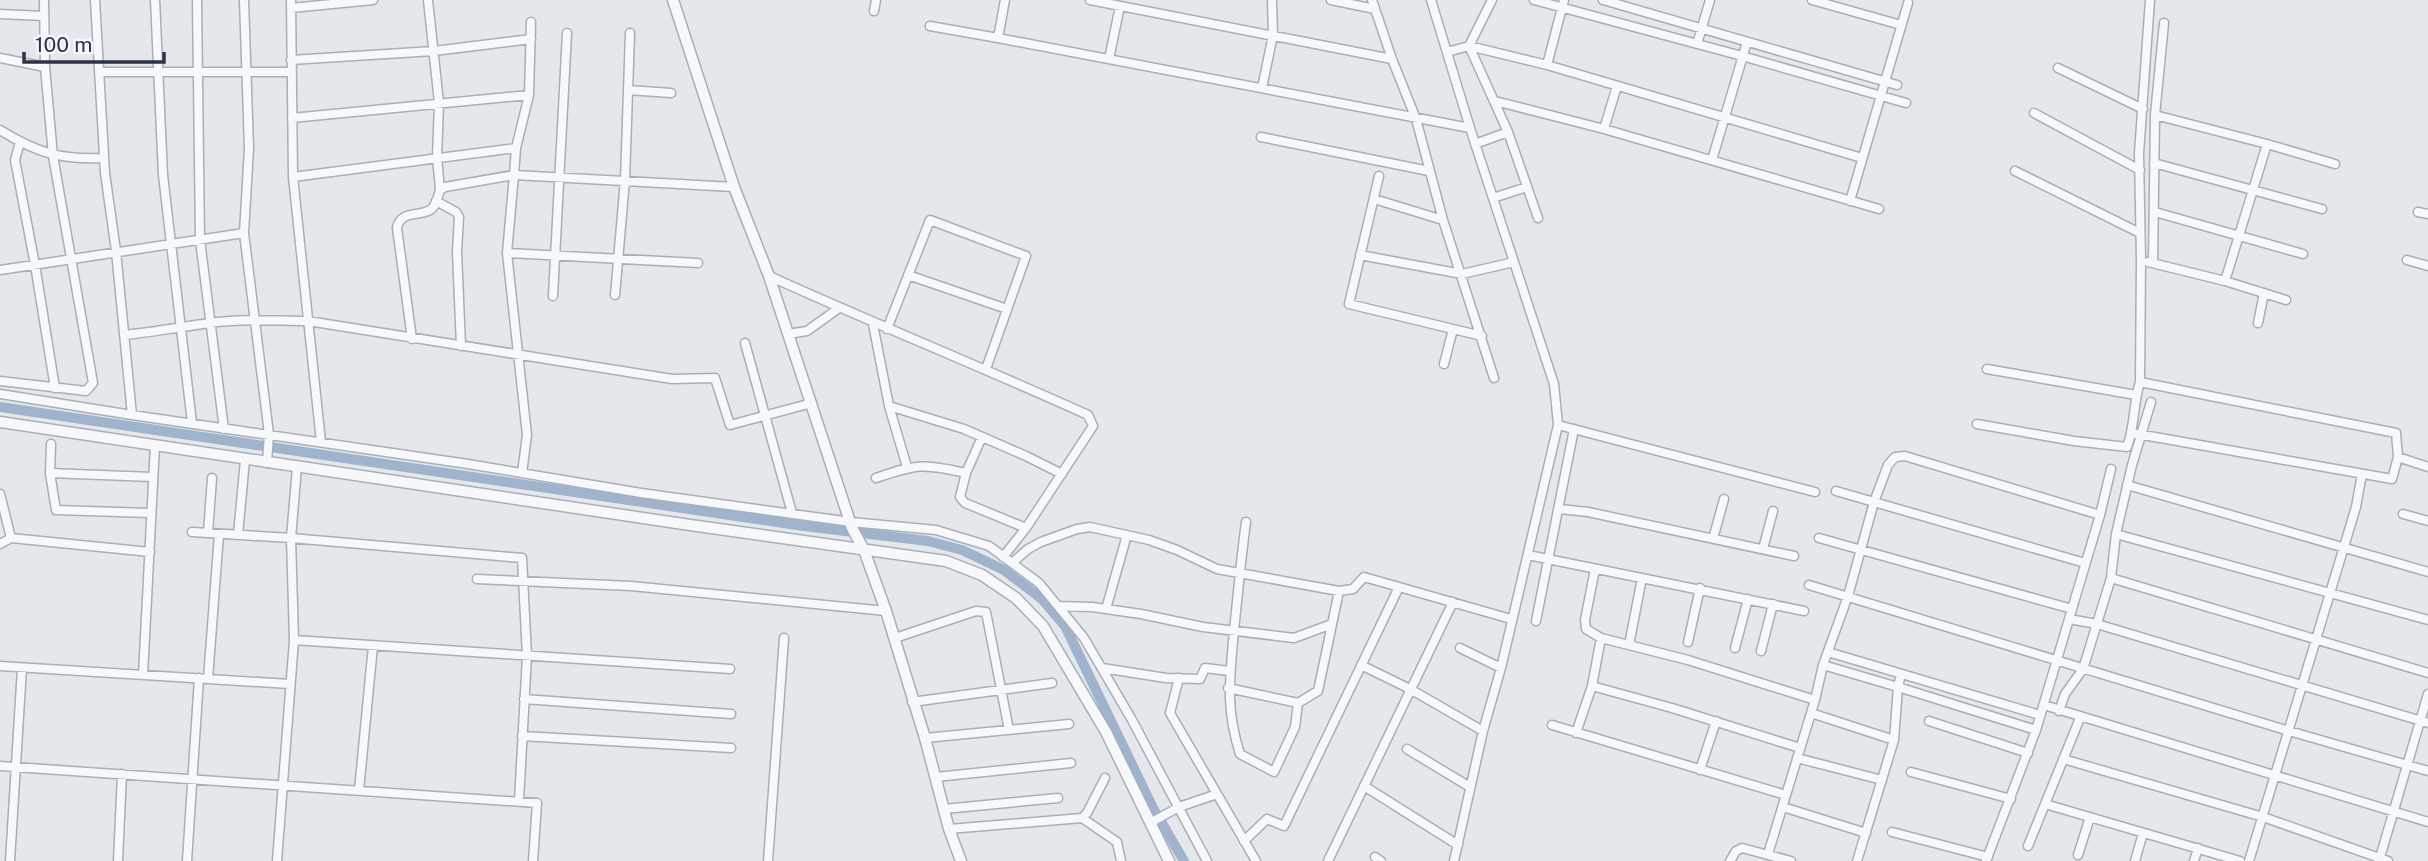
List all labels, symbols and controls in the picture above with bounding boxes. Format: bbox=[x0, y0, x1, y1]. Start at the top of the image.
scale bar bbox=[24, 21, 164, 65]
text: 100 m bbox=[35, 32, 92, 57]

